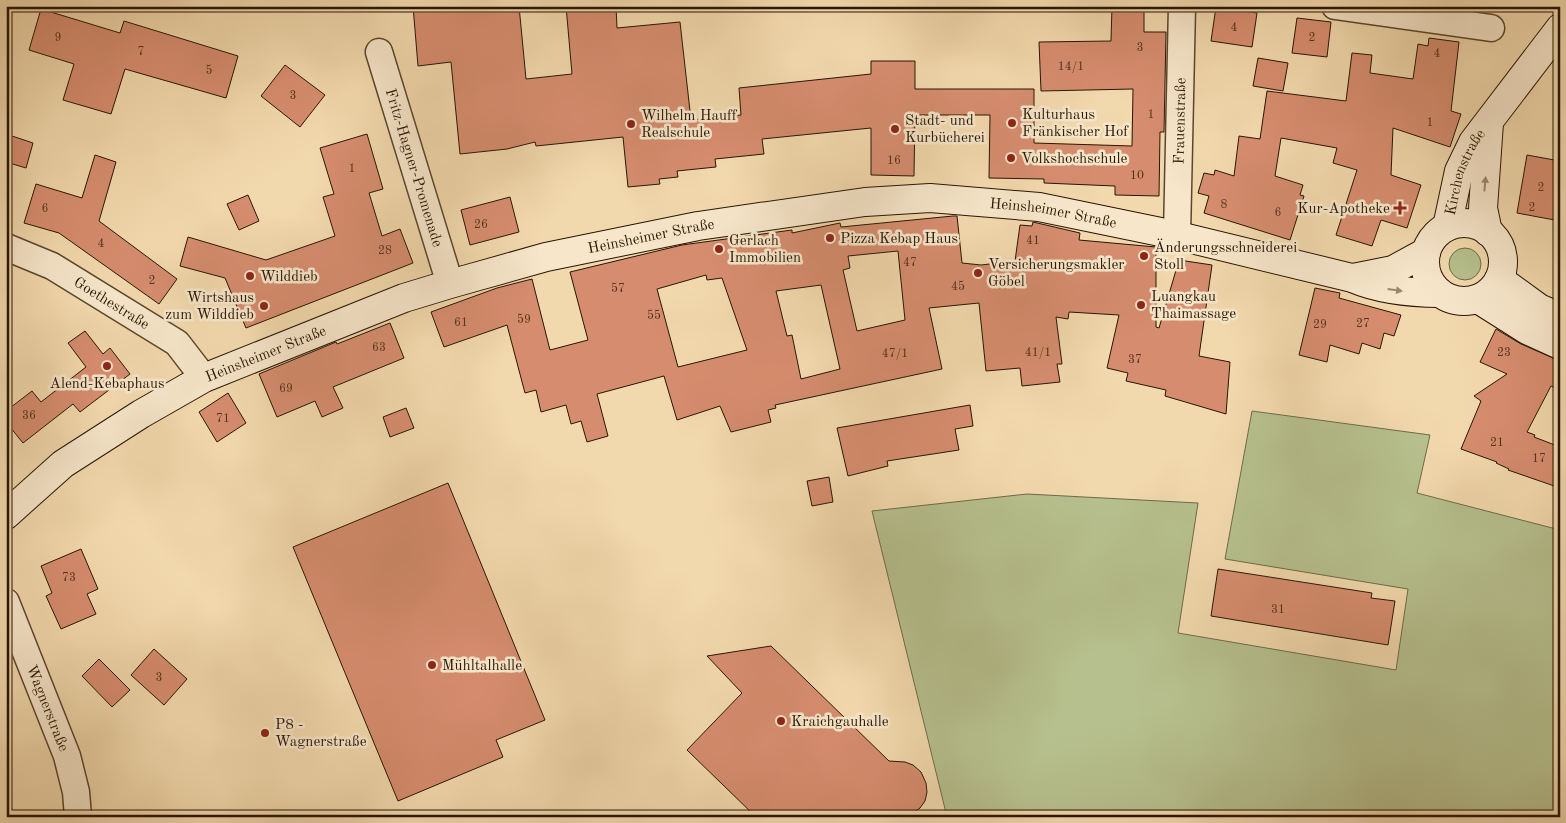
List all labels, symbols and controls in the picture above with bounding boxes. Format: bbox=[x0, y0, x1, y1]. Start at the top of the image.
house number: 4 bbox=[1231, 22, 1238, 34]
house number: 9 bbox=[55, 32, 61, 44]
house number: 2 bbox=[1309, 32, 1315, 44]
house number: 3 bbox=[1137, 42, 1143, 54]
house number: 7 bbox=[138, 46, 144, 58]
house number: 4 bbox=[1434, 48, 1441, 60]
house number: 14/1 bbox=[1058, 61, 1084, 73]
house number: 5 bbox=[206, 64, 213, 77]
street label: Frauenstraße bbox=[1173, 77, 1189, 165]
street label: Fritz-Hagner-Promenade bbox=[382, 87, 444, 249]
house number: 3 bbox=[290, 90, 296, 102]
place label: Kulturhaus Fränkischer Hof bbox=[1022, 108, 1129, 140]
place label: Wilhelm Hauff Realschule bbox=[641, 109, 738, 141]
house number: 1 bbox=[1148, 109, 1154, 121]
place label: Stadt- und Kurbücherei bbox=[905, 114, 985, 146]
marker: Kulturhaus Fränkischer Hof bbox=[1006, 117, 1018, 129]
house number: 1 bbox=[1427, 117, 1433, 129]
marker: Wilhelm Hauff Realschule bbox=[625, 118, 637, 130]
marker: Stadt- und Kurbücherei bbox=[889, 123, 901, 135]
street label: Kirchenstraße bbox=[1444, 127, 1489, 217]
marker: Volkshochschule bbox=[1005, 152, 1017, 164]
place label: Volkshochschule bbox=[1021, 152, 1128, 167]
house number: 16 bbox=[887, 155, 901, 167]
house number: 1 bbox=[349, 163, 355, 175]
house number: 10 bbox=[1130, 170, 1144, 182]
one-way arrow bbox=[1481, 175, 1489, 191]
house number: 2 bbox=[1538, 182, 1544, 194]
street label: Heinsheimer Straße bbox=[989, 197, 1118, 232]
house number: 8 bbox=[1221, 199, 1228, 211]
place label: Kur-Apotheke bbox=[1297, 202, 1390, 217]
marker: Kur-Apotheke bbox=[1394, 202, 1406, 214]
house number: 2 bbox=[1529, 202, 1535, 214]
house number: 6 bbox=[42, 203, 49, 215]
house number: 6 bbox=[1275, 207, 1282, 219]
street label: Heinsheimer Straße bbox=[587, 218, 716, 257]
house number: 26 bbox=[474, 219, 488, 231]
marker: Pizza Kebap Haus bbox=[824, 232, 836, 244]
place label: Pizza Kebap Haus bbox=[840, 232, 958, 247]
place label: Gerlach Immobilien bbox=[729, 234, 801, 266]
house number: 41 bbox=[1026, 235, 1040, 247]
house number: 4 bbox=[98, 238, 105, 250]
place label: Änderungsschneiderei Stoll bbox=[1154, 238, 1297, 273]
marker: Gerlach Immobilien bbox=[713, 243, 725, 255]
house number: 28 bbox=[378, 245, 392, 257]
marker: Änderungsschneiderei Stoll bbox=[1138, 250, 1150, 262]
house number: 47 bbox=[903, 257, 917, 269]
place label: Versicherungsmakler Göbel bbox=[988, 258, 1124, 290]
marker: Versicherungsmakler Göbel bbox=[972, 267, 984, 279]
marker: Wilddieb bbox=[244, 270, 256, 282]
place label: Wilddieb bbox=[260, 270, 318, 285]
street label: Goethestraße bbox=[71, 275, 151, 333]
house number: 2 bbox=[149, 275, 155, 287]
house number: 45 bbox=[951, 280, 965, 293]
house number: 57 bbox=[611, 282, 625, 295]
one-way arrow bbox=[1387, 287, 1403, 295]
place label: Luangkau Thaimassage bbox=[1151, 290, 1236, 322]
place label: Wirtshaus zum Wilddieb bbox=[166, 291, 254, 323]
marker: Luangkau Thaimassage bbox=[1135, 299, 1147, 311]
marker: Wirtshaus zum Wilddieb bbox=[258, 300, 270, 312]
house number: 55 bbox=[647, 309, 661, 322]
house number: 59 bbox=[517, 313, 531, 326]
house number: 61 bbox=[454, 317, 468, 329]
house number: 27 bbox=[1356, 318, 1370, 330]
house number: 29 bbox=[1313, 319, 1327, 331]
street label: Heinsheimer Straße bbox=[204, 324, 329, 386]
house number: 63 bbox=[372, 342, 386, 354]
house number: 41/1 bbox=[1025, 347, 1051, 359]
house number: 23 bbox=[1497, 347, 1511, 359]
house number: 47/1 bbox=[882, 348, 908, 360]
house number: 37 bbox=[1128, 354, 1142, 366]
marker: Alend-Kebaphaus bbox=[101, 360, 113, 372]
place label: Alend-Kebaphaus bbox=[49, 377, 165, 392]
house number: 69 bbox=[279, 383, 293, 395]
house number: 36 bbox=[22, 410, 36, 422]
house number: 71 bbox=[216, 413, 230, 425]
house number: 21 bbox=[1490, 437, 1504, 449]
house number: 17 bbox=[1532, 453, 1546, 465]
house number: 73 bbox=[62, 572, 76, 584]
house number: 31 bbox=[1271, 604, 1285, 616]
marker: Mühltalhalle bbox=[426, 659, 438, 671]
place label: Mühltalhalle bbox=[442, 659, 522, 674]
street label: Wagnerstraße bbox=[23, 663, 70, 754]
house number: 3 bbox=[156, 672, 162, 684]
marker: Kraichgauhalle bbox=[775, 715, 787, 727]
place label: Kraichgauhalle bbox=[791, 715, 889, 730]
place label: P8 - Wagnerstraße bbox=[275, 718, 367, 750]
marker: P8 - Wagnerstraße bbox=[259, 727, 271, 739]

